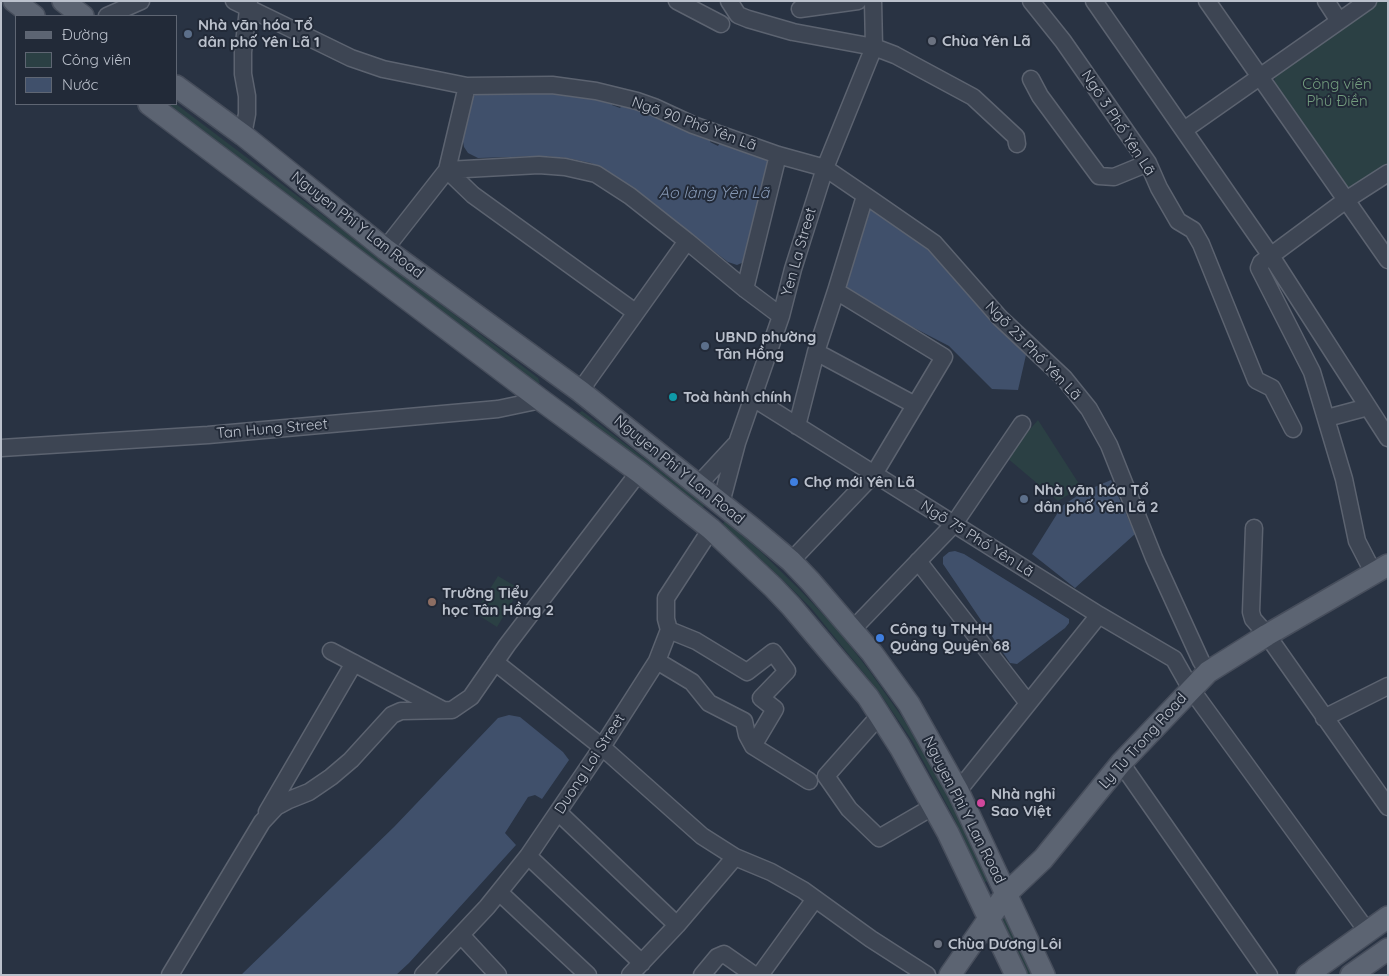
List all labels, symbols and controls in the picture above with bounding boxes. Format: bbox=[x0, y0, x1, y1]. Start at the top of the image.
legend bbox=[15, 15, 178, 105]
place label: Nhà văn hóa Tổ dân phố Yên Lã 1 bbox=[198, 16, 320, 51]
text: Đường bbox=[62, 25, 108, 44]
marker: Nhà văn hóa Tổ dân phố Yên Lã 1 bbox=[182, 28, 194, 40]
place label: Chùa Yên Lã bbox=[942, 32, 1031, 50]
marker: Chùa Yên Lã bbox=[926, 35, 938, 47]
text: Công viên bbox=[62, 50, 131, 69]
street label: Ngõ 3 Phố Yên Lã bbox=[1077, 67, 1159, 179]
text: Nước bbox=[62, 75, 98, 94]
park label: Công viên Phú Điền bbox=[1302, 75, 1372, 110]
street label: Ngõ 90 Phố Yên Lã bbox=[629, 93, 759, 155]
street label: Nguyen Phi Y Lan Road bbox=[287, 168, 427, 282]
water label: Ao làng Yên Lã bbox=[659, 183, 769, 203]
street label: Yen La Street bbox=[778, 206, 820, 298]
street label: Ngõ 23 Phố Yên Lã bbox=[981, 298, 1085, 404]
place label: UBND phường Tân Hồng bbox=[715, 328, 816, 363]
marker: UBND phường Tân Hồng bbox=[699, 340, 711, 352]
place label: Toà hành chính bbox=[683, 388, 792, 406]
marker: Toà hành chính bbox=[667, 391, 679, 403]
street label: Nguyen Phi Y Lan Road bbox=[610, 412, 748, 528]
street label: Tan Hung Street bbox=[215, 415, 329, 443]
place label: Chợ mới Yên Lã bbox=[804, 473, 915, 491]
marker: Chợ mới Yên Lã bbox=[788, 476, 800, 488]
place label: Nhà văn hóa Tổ dân phố Yên Lã 2 bbox=[1034, 481, 1159, 516]
marker: Nhà văn hóa Tổ dân phố Yên Lã 2 bbox=[1018, 493, 1030, 505]
street label: Ngõ 75 Phố Yên Lã bbox=[917, 497, 1037, 581]
place label: Trường Tiểu học Tân Hồng 2 bbox=[442, 584, 554, 619]
marker: Trường Tiểu học Tân Hồng 2 bbox=[426, 596, 438, 608]
place label: Công ty TNHH Quảng Quyên 68 bbox=[890, 620, 1010, 655]
marker: Công ty TNHH Quảng Quyên 68 bbox=[874, 632, 886, 644]
street label: Ly Tu Trong Road bbox=[1095, 690, 1191, 792]
street label: Duong Loi Street bbox=[551, 711, 629, 817]
street label: Nguyen Phi Y Lan Road bbox=[919, 733, 1009, 887]
place label: Nhà nghỉ Sao Việt bbox=[991, 785, 1055, 820]
marker: Nhà nghỉ Sao Việt bbox=[975, 797, 987, 809]
place label: Chùa Dương Lôi bbox=[948, 935, 1062, 953]
marker: Chùa Dương Lôi bbox=[932, 938, 944, 950]

